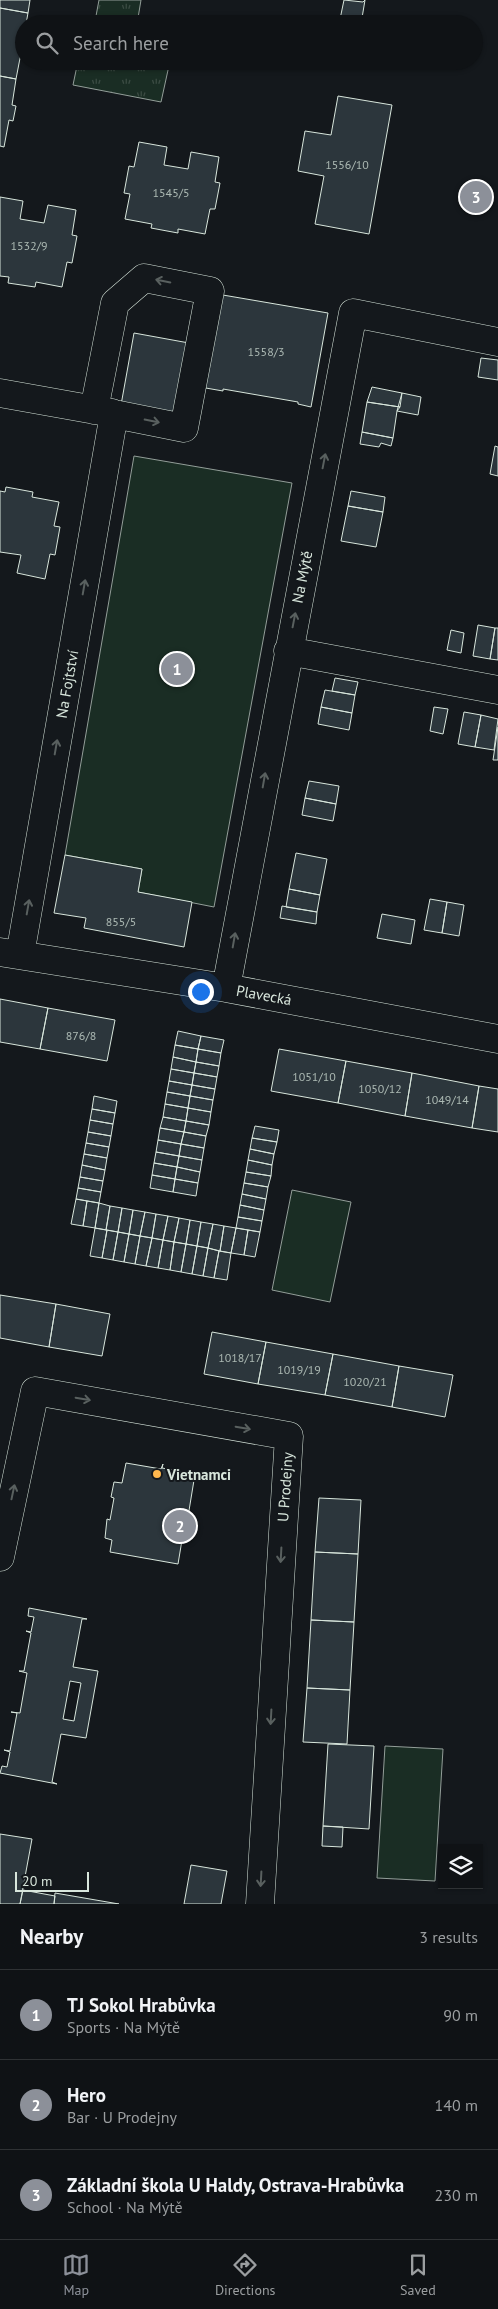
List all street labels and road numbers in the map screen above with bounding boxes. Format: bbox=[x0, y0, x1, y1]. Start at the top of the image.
street label: Na Mýtě bbox=[288, 549, 316, 605]
street label: Na Fojtství bbox=[52, 648, 82, 720]
street label: Plavecká bbox=[235, 981, 293, 1009]
street label: U Prodejny bbox=[273, 1452, 297, 1522]

